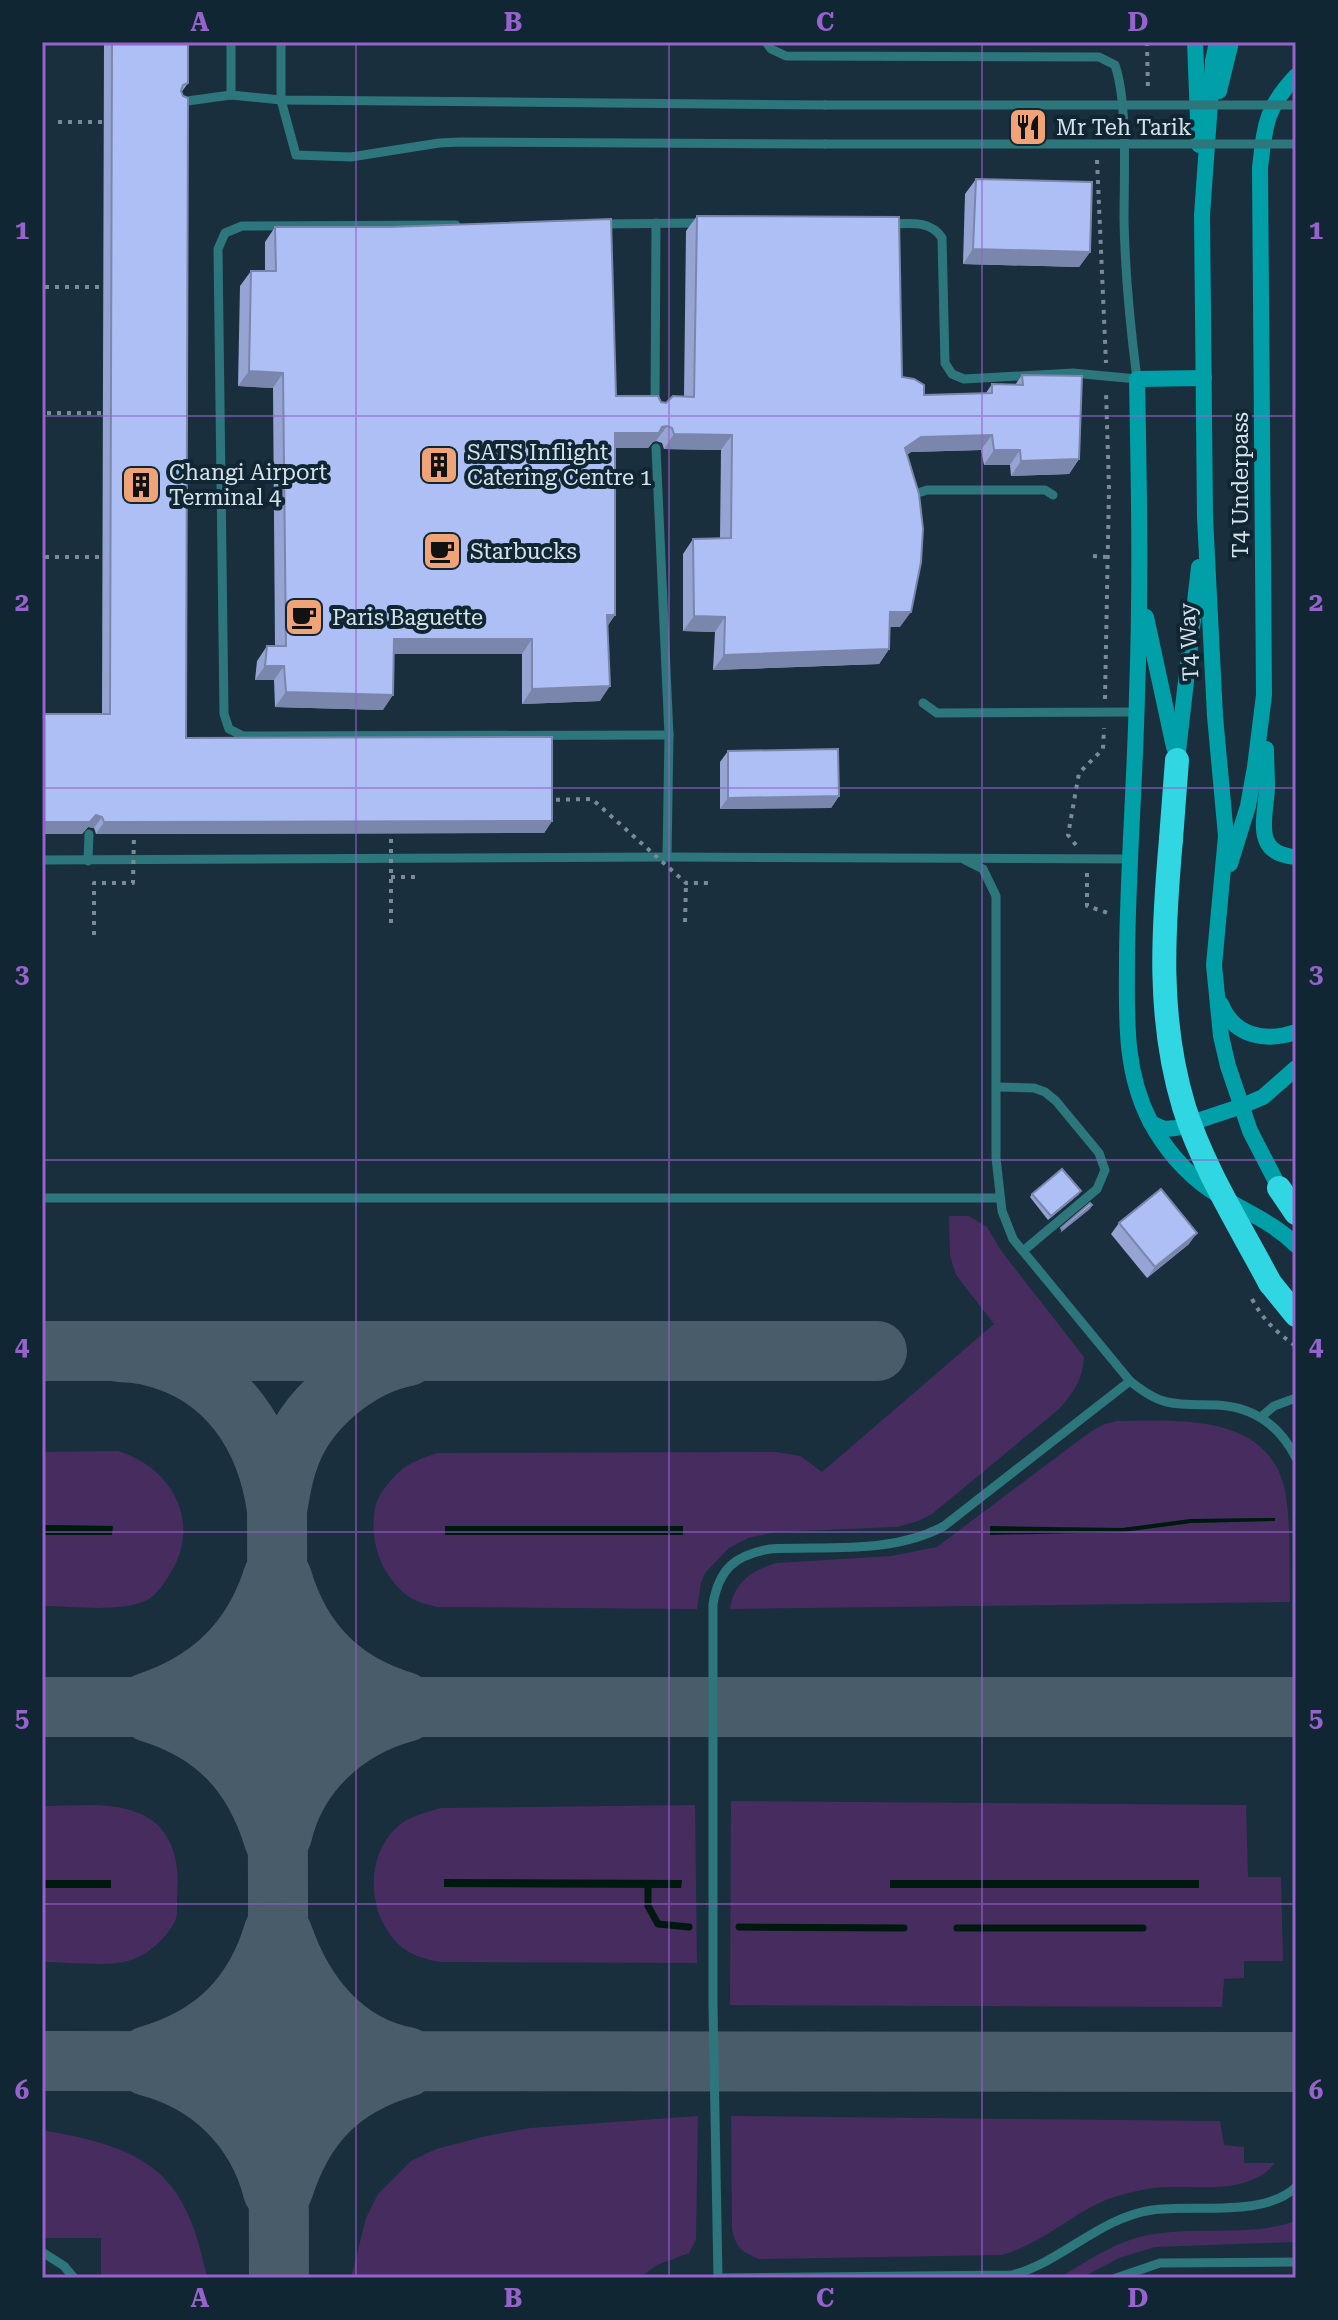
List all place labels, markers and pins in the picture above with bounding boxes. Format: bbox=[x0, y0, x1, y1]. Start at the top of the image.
restaurant icon: Mr Teh Tarik bbox=[1007, 106, 1049, 148]
place label: Mr Teh Tarik bbox=[1056, 115, 1192, 140]
place label: SATS Inflight Catering Centre 1 bbox=[467, 440, 652, 490]
building icon: SATS Inflight Catering Centre 1 bbox=[418, 444, 460, 486]
place label: Changi Airport Terminal 4 bbox=[169, 460, 327, 510]
building icon: Changi Airport Terminal 4 bbox=[120, 464, 162, 506]
cafe icon: Starbucks bbox=[421, 530, 463, 572]
place label: Starbucks bbox=[470, 539, 577, 564]
cafe icon: Paris Baguette bbox=[283, 596, 325, 638]
place label: Paris Baguette bbox=[332, 605, 483, 630]

